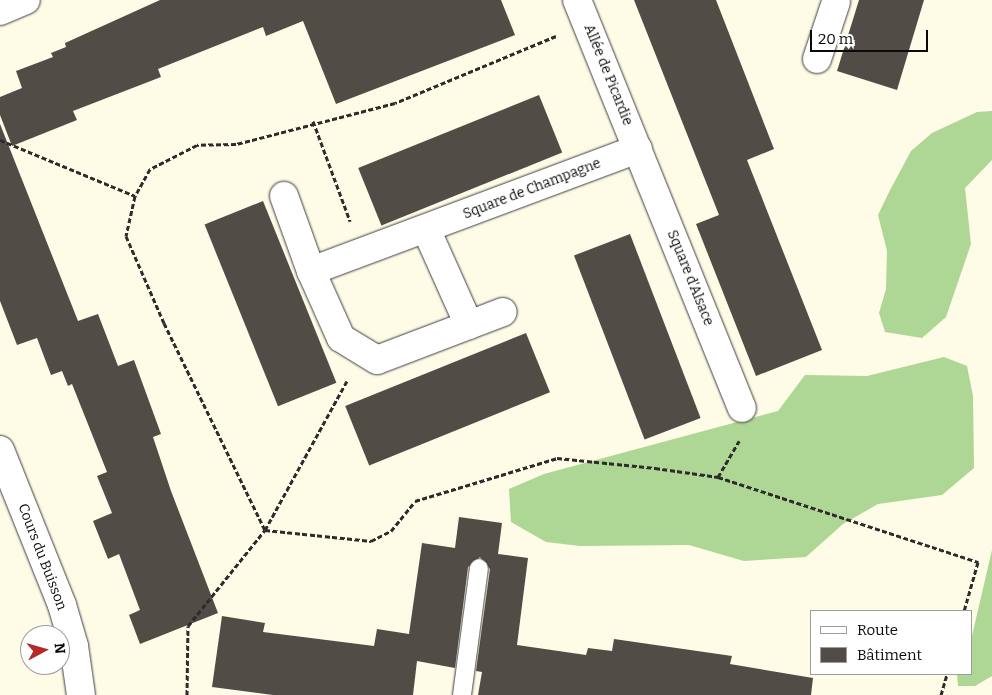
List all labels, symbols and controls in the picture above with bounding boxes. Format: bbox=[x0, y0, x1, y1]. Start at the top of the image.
scale bar bbox=[812, 20, 930, 52]
street label: Allée de Picardie bbox=[580, 22, 636, 128]
text: 20 m bbox=[818, 30, 853, 48]
street label: Square de Champagne bbox=[461, 155, 603, 223]
street label: Square d'Alsace bbox=[663, 228, 717, 328]
street label: Cours du Buisson bbox=[14, 501, 70, 613]
legend bbox=[810, 610, 972, 675]
text: Route bbox=[857, 621, 898, 639]
north arrow bbox=[20, 625, 70, 675]
text: N bbox=[50, 642, 68, 655]
text: Bâtiment bbox=[857, 646, 922, 664]

